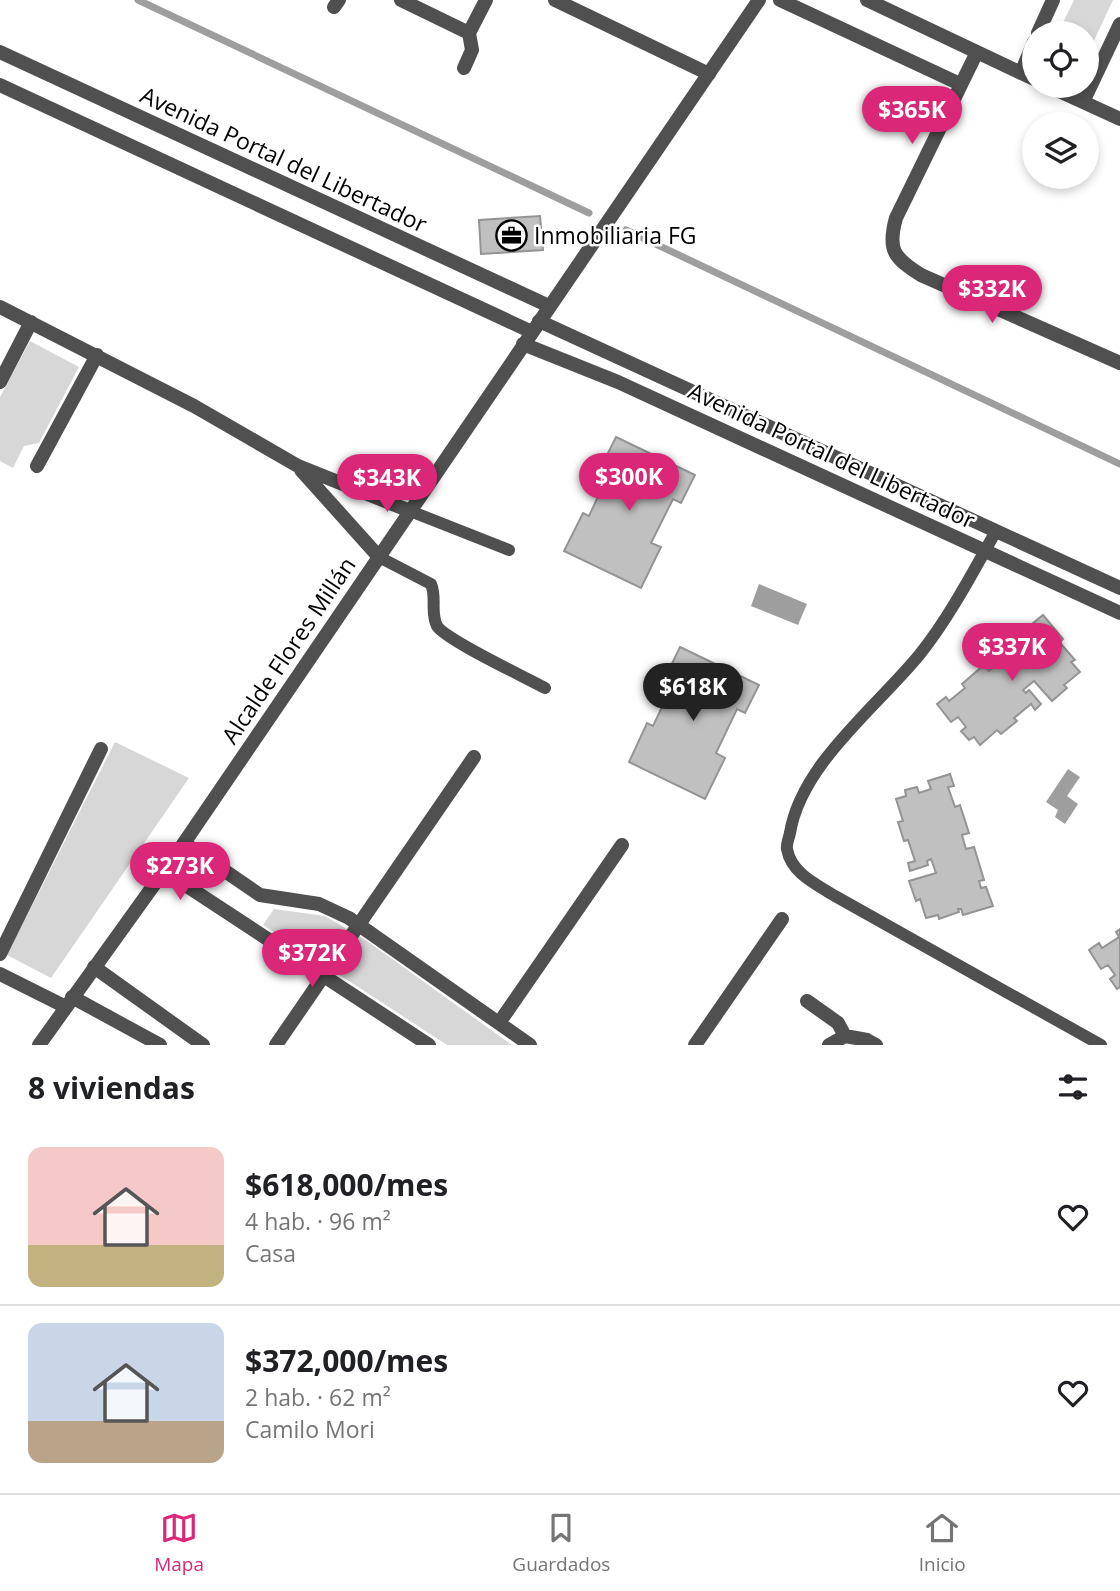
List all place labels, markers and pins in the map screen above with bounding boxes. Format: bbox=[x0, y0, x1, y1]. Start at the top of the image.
pin: $365K bbox=[863, 86, 961, 146]
office icon: Inmobiliaria FG bbox=[494, 218, 528, 252]
place label: Inmobiliaria FG bbox=[534, 219, 696, 251]
pin: $332K bbox=[943, 266, 1041, 325]
pin: $343K bbox=[338, 454, 436, 514]
pin: $300K bbox=[580, 454, 678, 513]
pin: $337K bbox=[963, 624, 1061, 683]
pin: $618K bbox=[644, 664, 742, 723]
pin: $273K bbox=[131, 842, 229, 902]
pin: $372K bbox=[263, 930, 361, 989]

